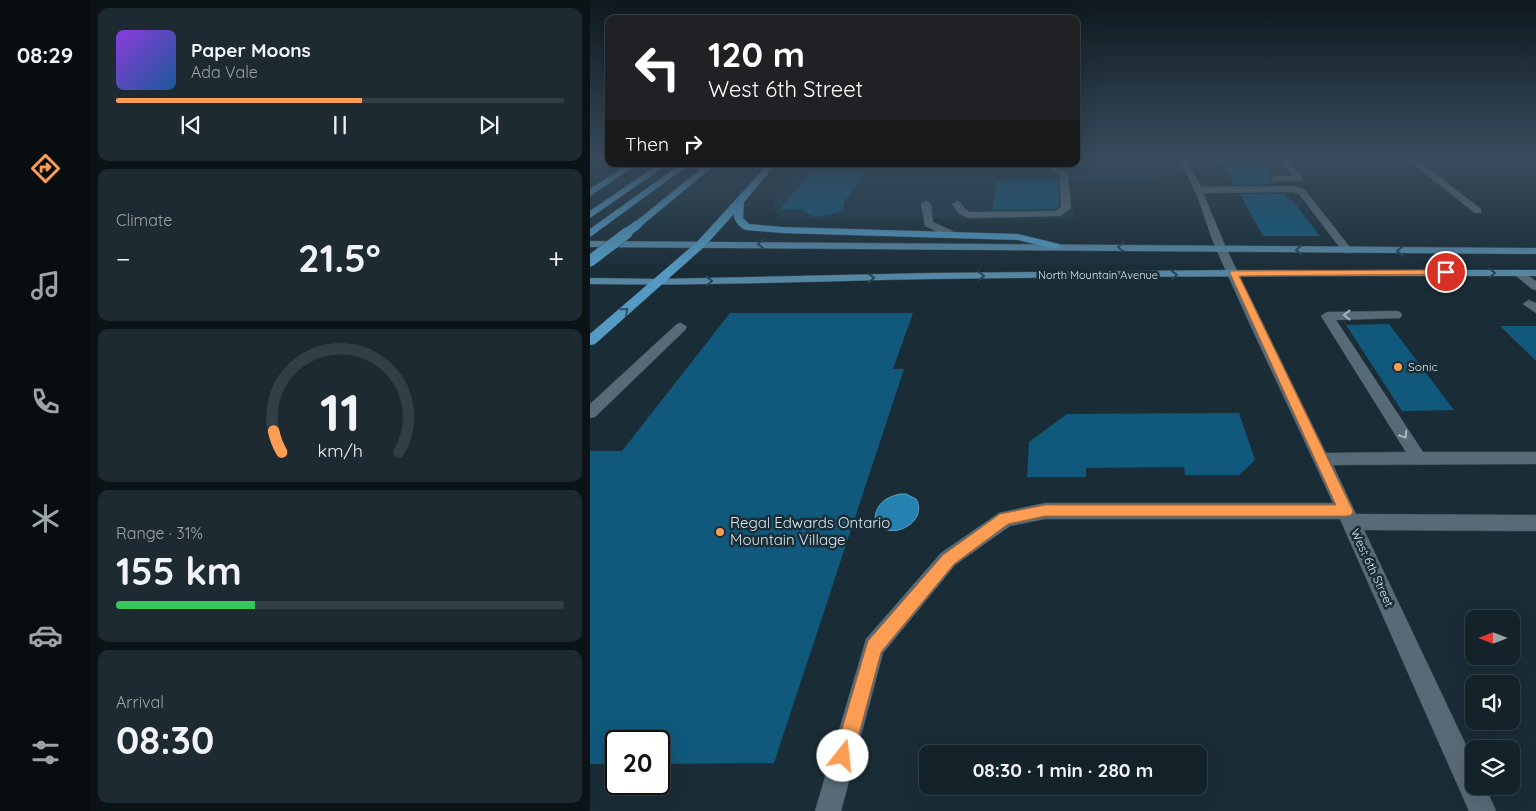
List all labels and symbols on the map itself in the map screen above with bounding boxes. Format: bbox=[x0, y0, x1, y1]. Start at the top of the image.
one-way arrow bbox=[757, 239, 764, 249]
one-way arrow bbox=[1117, 242, 1124, 252]
one-way arrow bbox=[1295, 245, 1303, 256]
one-way arrow bbox=[1396, 246, 1404, 256]
pin bbox=[1425, 251, 1467, 293]
street label: North Mountain Avenue bbox=[1038, 268, 1158, 282]
one-way arrow bbox=[1489, 268, 1497, 278]
one-way arrow bbox=[1170, 270, 1178, 280]
one-way arrow bbox=[978, 271, 985, 281]
one-way arrow bbox=[868, 273, 875, 283]
one-way arrow bbox=[705, 276, 713, 286]
one-way arrow bbox=[619, 308, 628, 317]
one-way arrow bbox=[1343, 310, 1351, 321]
place label: Sonic bbox=[1408, 359, 1438, 374]
marker: Sonic bbox=[1392, 361, 1404, 373]
one-way arrow bbox=[1397, 430, 1407, 439]
place label: Regal Edwards Ontario Mountain Village bbox=[730, 513, 890, 549]
marker: Regal Edwards Ontario Mountain Village bbox=[714, 526, 726, 538]
street label: West 6th Street bbox=[1348, 526, 1397, 609]
north arrow bbox=[1465, 610, 1520, 665]
position arrow bbox=[816, 729, 868, 781]
speed limit sign: 20 bbox=[605, 730, 670, 795]

